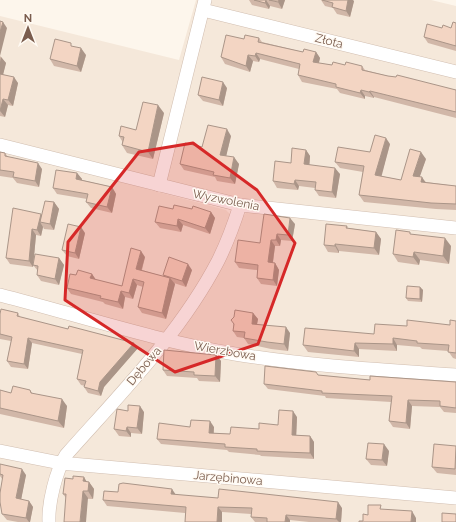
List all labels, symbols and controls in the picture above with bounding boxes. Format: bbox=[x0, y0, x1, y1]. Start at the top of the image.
north arrow bbox=[8, 8, 48, 48]
text: N bbox=[24, 12, 32, 25]
street label: Złota bbox=[313, 31, 345, 51]
street label: Wyzwolenia bbox=[191, 187, 261, 213]
street label: Wierzbowa bbox=[193, 339, 257, 363]
street label: Dębowa bbox=[124, 344, 164, 388]
street label: Jarzębinowa bbox=[193, 468, 263, 488]

